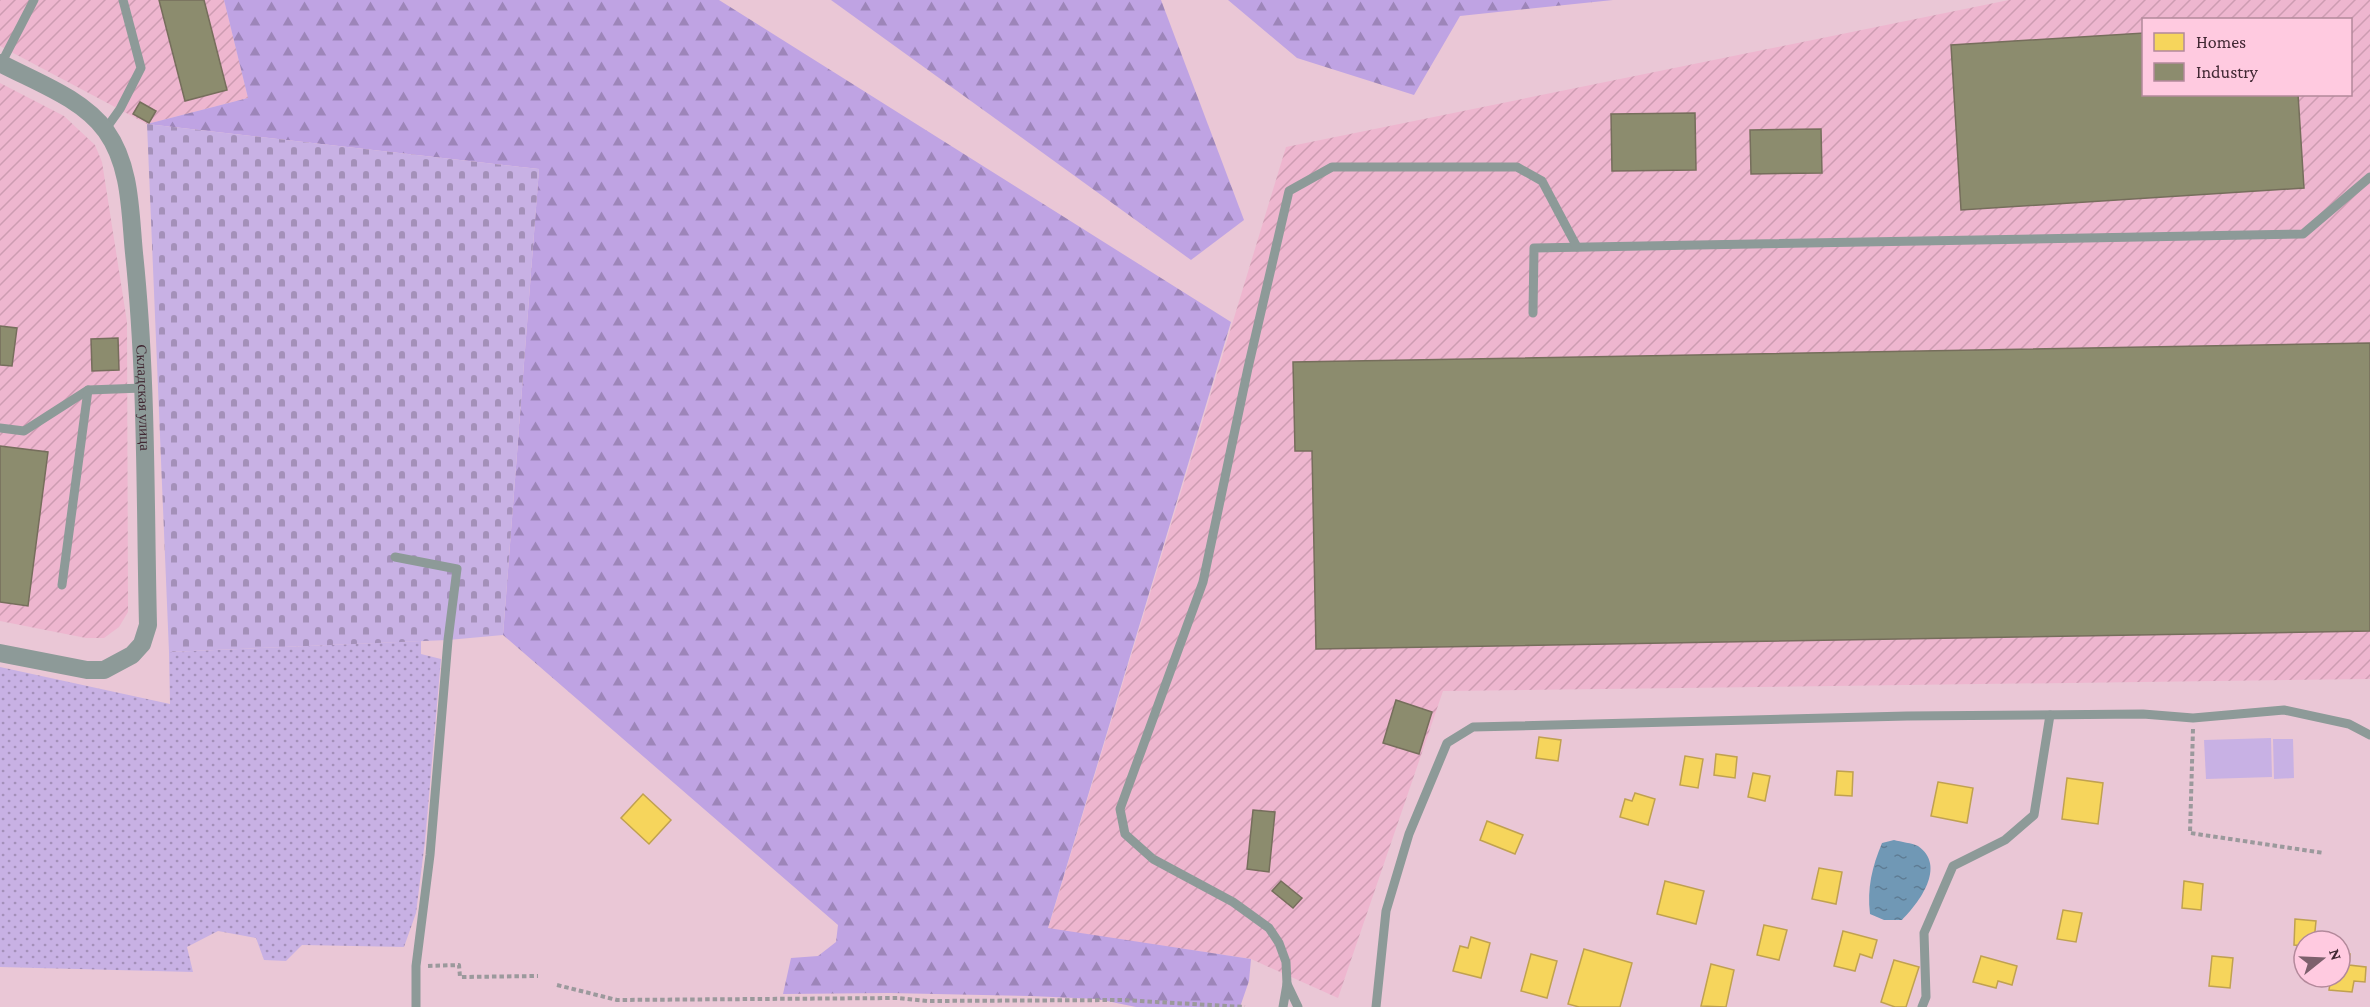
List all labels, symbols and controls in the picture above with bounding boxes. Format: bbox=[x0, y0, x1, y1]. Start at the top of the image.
legend bbox=[2142, 18, 2352, 96]
text: Homes bbox=[2196, 32, 2246, 52]
text: Industry bbox=[2196, 62, 2259, 82]
street label: Складская улица bbox=[133, 344, 153, 451]
north arrow bbox=[2292, 929, 2352, 989]
text: N bbox=[2326, 947, 2346, 962]

